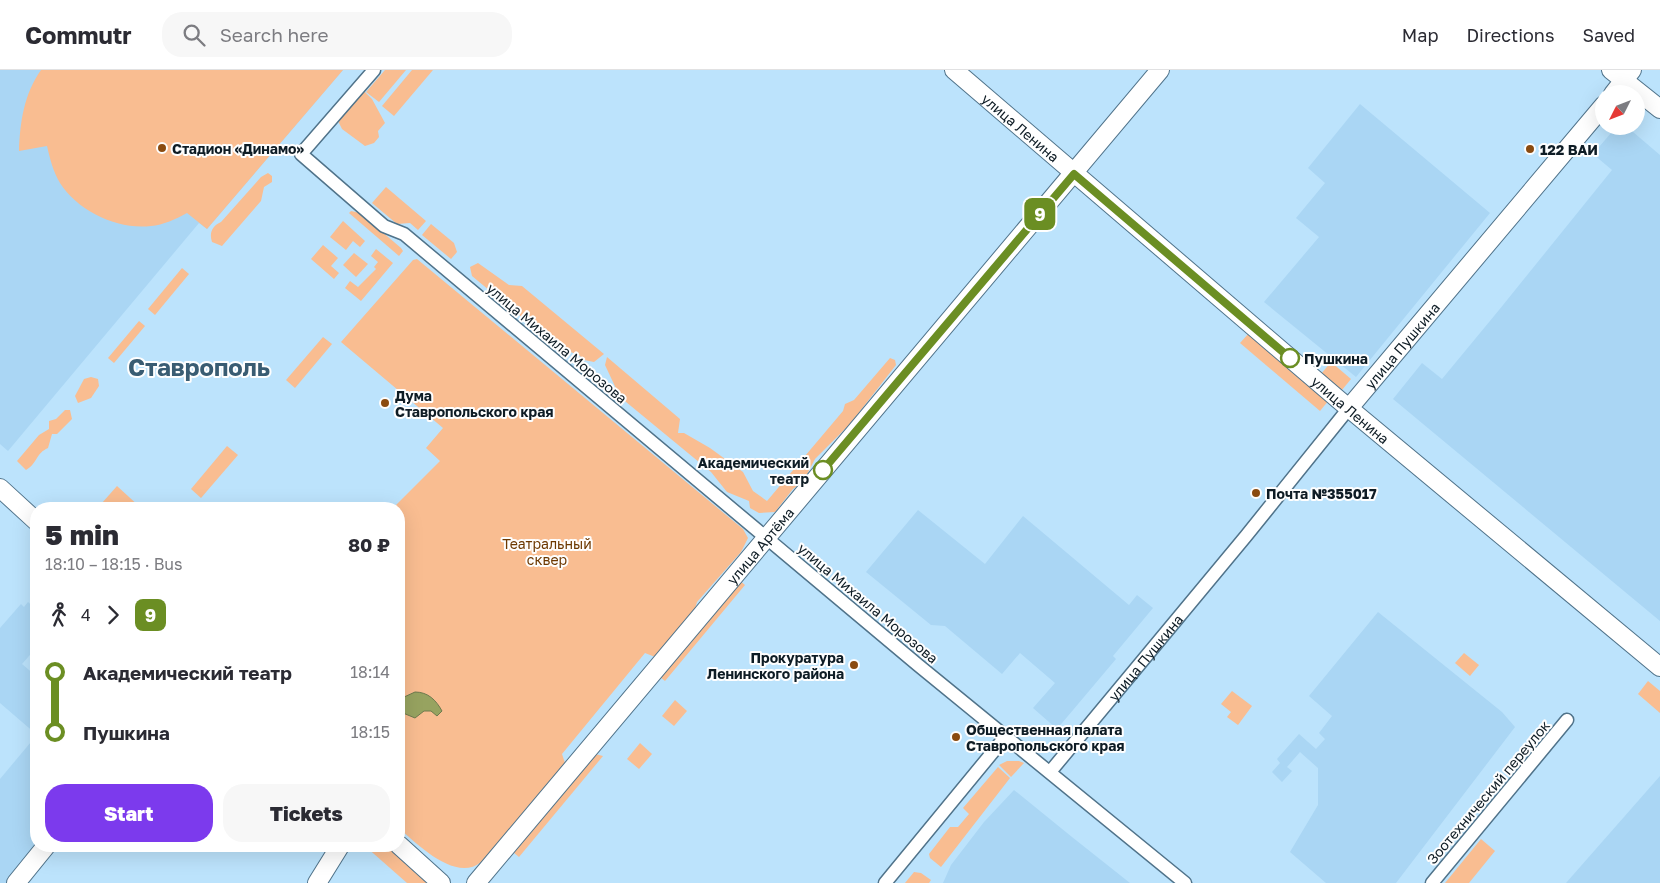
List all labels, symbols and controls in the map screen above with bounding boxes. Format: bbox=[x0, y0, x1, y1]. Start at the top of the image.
search box bbox=[162, 12, 512, 57]
text: Commutr bbox=[25, 20, 132, 49]
icon: search bbox=[180, 21, 208, 49]
text: Search here bbox=[220, 23, 329, 46]
text: Map bbox=[1402, 24, 1438, 46]
text: Directions bbox=[1466, 24, 1554, 46]
text: Saved bbox=[1582, 24, 1635, 46]
north arrow bbox=[1595, 85, 1645, 135]
map controls bbox=[1595, 85, 1645, 135]
street label: улица Ленина bbox=[979, 89, 1063, 165]
place label: Стадион «Динамо» bbox=[172, 140, 304, 157]
place label: 122 ВАИ bbox=[1540, 141, 1598, 158]
marker: Стадион «Динамо» bbox=[156, 142, 168, 154]
marker: 122 ВАИ bbox=[1524, 143, 1536, 155]
line badge: 9 bbox=[1024, 198, 1056, 230]
text: 9 bbox=[1034, 203, 1046, 225]
street label: улица Михаила Морозова bbox=[483, 279, 631, 407]
street label: улица Пушкина bbox=[1361, 299, 1443, 392]
marker: Пушкина bbox=[1280, 348, 1300, 368]
place label: Пушкина bbox=[1304, 350, 1368, 367]
district label: Ставрополь bbox=[128, 352, 270, 381]
street label: улица Ленина bbox=[1308, 372, 1393, 447]
place label: Дума Ставропольского края bbox=[395, 387, 554, 420]
marker: Дума Ставропольского края bbox=[379, 397, 391, 409]
place label: Академический театр bbox=[698, 454, 809, 487]
marker: Академический театр bbox=[813, 460, 833, 480]
place label: Почта №355017 bbox=[1266, 485, 1377, 502]
marker: Почта №355017 bbox=[1250, 487, 1262, 499]
street label: улица Артёма bbox=[723, 504, 797, 587]
text: 5 min bbox=[45, 518, 119, 551]
text: 80 ₽ bbox=[348, 533, 390, 556]
park label: Театральный сквер bbox=[502, 535, 592, 568]
street label: улица Михаила Морозова bbox=[794, 539, 942, 667]
text: 18:10 – 18:15 · Bus bbox=[45, 554, 183, 574]
icon: walk bbox=[45, 601, 73, 629]
icon: forward bbox=[99, 601, 127, 629]
text: 9 bbox=[145, 604, 156, 626]
text: 4 bbox=[81, 605, 91, 625]
street label: улица Пушкина bbox=[1104, 611, 1186, 704]
place label: Прокуратура Ленинского района bbox=[707, 649, 844, 682]
marker: Прокуратура Ленинского района bbox=[848, 659, 860, 671]
text: Академический театр bbox=[83, 661, 292, 684]
text: 18:14 bbox=[350, 662, 390, 682]
street label: Зоотехнический переулок bbox=[1423, 717, 1553, 867]
text: Пушкина bbox=[83, 721, 170, 744]
place label: Общественная палата Ставропольского края bbox=[966, 721, 1125, 754]
text: 18:15 bbox=[351, 722, 390, 742]
marker: Общественная палата Ставропольского края bbox=[950, 731, 962, 743]
button: Start bbox=[45, 784, 213, 842]
button: Tickets bbox=[223, 784, 390, 842]

